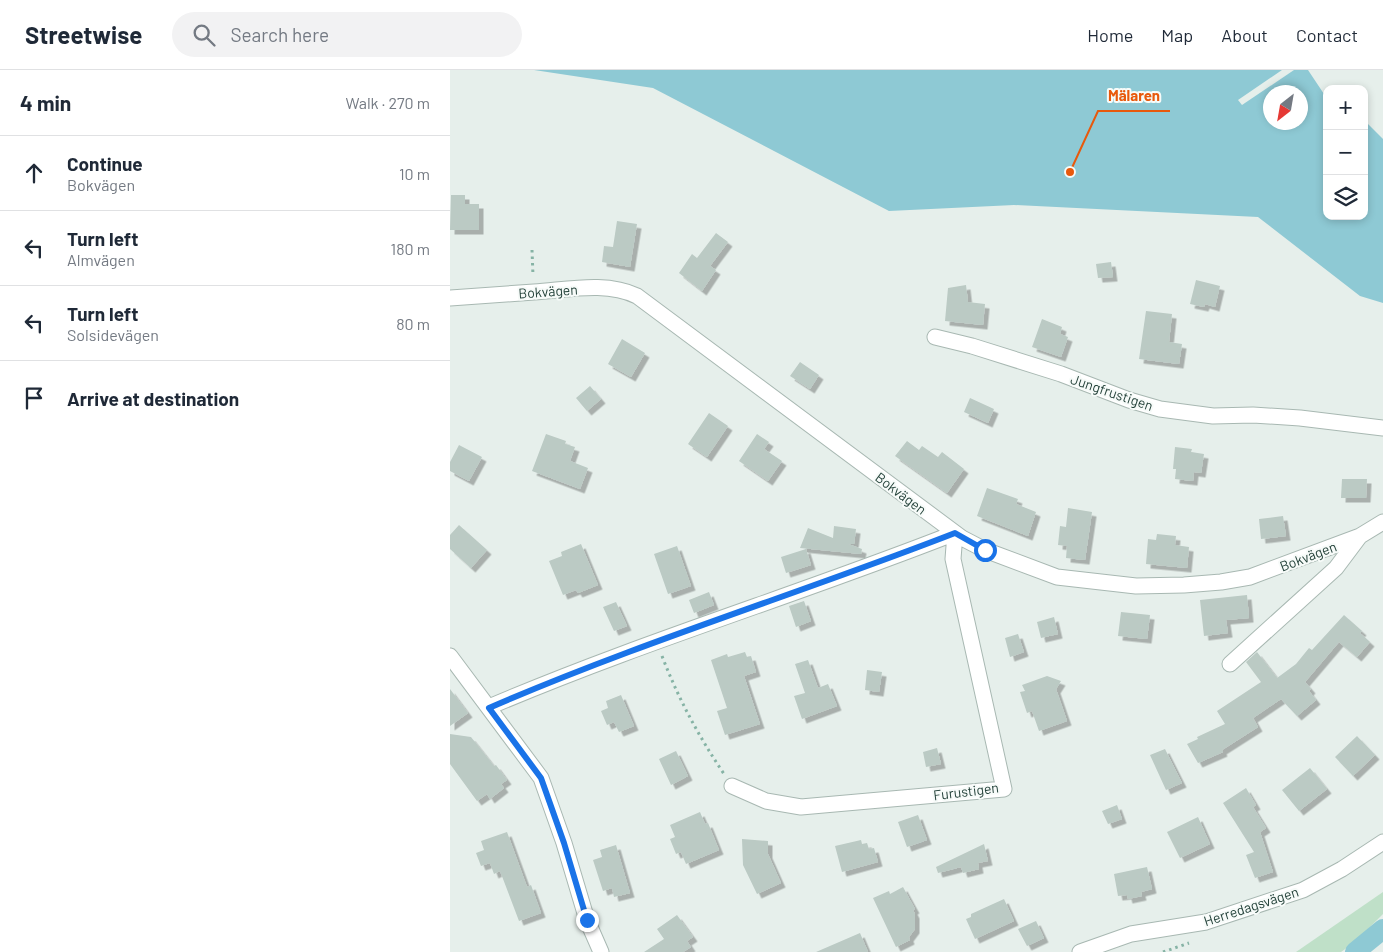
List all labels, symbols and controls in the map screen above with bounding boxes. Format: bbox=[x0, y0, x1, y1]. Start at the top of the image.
search box bbox=[172, 12, 522, 57]
text: Streetwise bbox=[25, 20, 142, 49]
icon: search bbox=[190, 21, 218, 49]
text: Search here bbox=[230, 23, 329, 46]
text: Home bbox=[1087, 24, 1133, 46]
text: Map bbox=[1161, 24, 1193, 46]
text: About bbox=[1221, 24, 1268, 46]
text: Contact bbox=[1296, 24, 1358, 46]
callout: Mälaren bbox=[1098, 81, 1170, 111]
north arrow bbox=[1263, 85, 1308, 130]
map controls bbox=[1323, 85, 1368, 220]
button: + bbox=[1323, 85, 1368, 130]
text: Mälaren bbox=[1108, 86, 1160, 104]
text: 4 min bbox=[20, 90, 71, 115]
text: Walk · 270 m bbox=[345, 93, 430, 112]
button: − bbox=[1323, 130, 1368, 175]
text: Continue bbox=[67, 152, 143, 175]
icon: ahead bbox=[20, 159, 48, 187]
text: 10 m bbox=[399, 164, 430, 183]
text: Bokvägen bbox=[67, 175, 135, 194]
button: layers bbox=[1323, 175, 1368, 220]
text: Turn left bbox=[67, 227, 138, 250]
icon: left bbox=[20, 234, 48, 262]
text: 180 m bbox=[391, 239, 430, 258]
text: Almvägen bbox=[67, 250, 135, 269]
street label: Bokvägen bbox=[518, 280, 578, 302]
text: Turn left bbox=[67, 302, 138, 325]
icon: left bbox=[20, 309, 48, 337]
text: 80 m bbox=[396, 314, 430, 333]
text: Solsidevägen bbox=[67, 325, 159, 344]
street label: Jungfrustigen bbox=[1069, 370, 1155, 414]
icon: arrive bbox=[20, 384, 48, 412]
text: Arrive at destination bbox=[67, 387, 239, 410]
street label: Bokvägen bbox=[872, 468, 930, 518]
street label: Bokvägen bbox=[1277, 537, 1339, 575]
route start bbox=[974, 539, 997, 562]
street label: Furustigen bbox=[932, 779, 1000, 803]
street label: Herredagsvägen bbox=[1201, 883, 1301, 929]
route end bbox=[576, 909, 599, 932]

